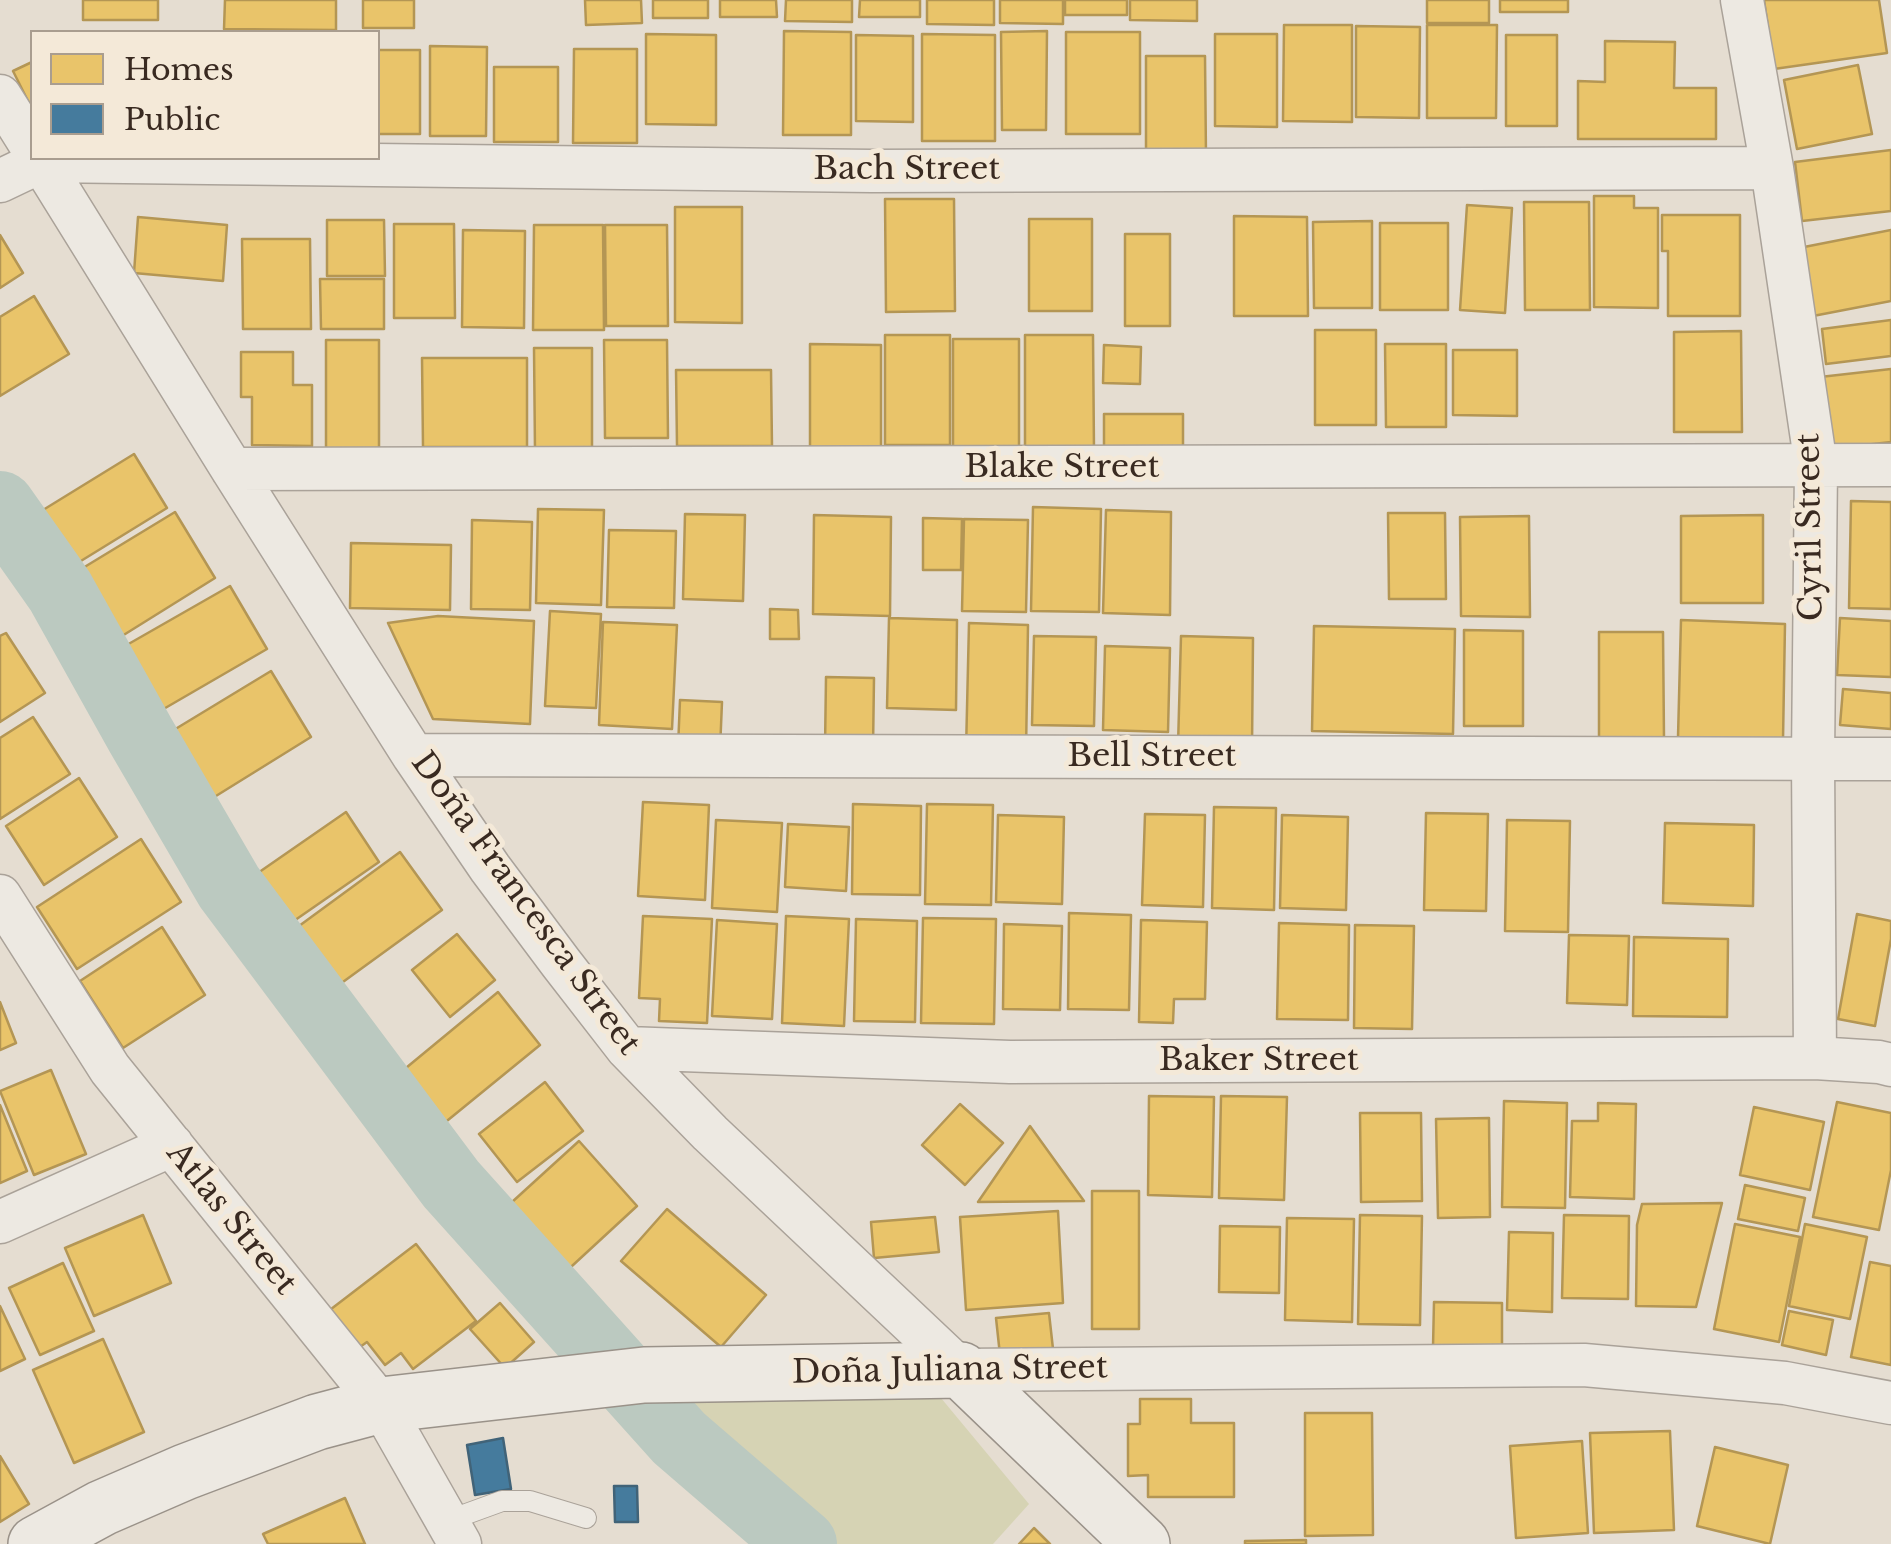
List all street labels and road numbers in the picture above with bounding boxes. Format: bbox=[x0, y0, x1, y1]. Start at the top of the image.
street label: Bach Street bbox=[814, 151, 1000, 189]
street label: Cyril Street bbox=[1790, 433, 1832, 621]
street label: Blake Street bbox=[965, 449, 1159, 487]
street label: Bell Street bbox=[1067, 738, 1237, 776]
street label: Doña Francesca Street bbox=[402, 745, 648, 1063]
street label: Baker Street bbox=[1159, 1042, 1359, 1080]
street label: Atlas Street bbox=[158, 1135, 304, 1303]
street label: Doña Juliana Street bbox=[792, 1349, 1108, 1393]

